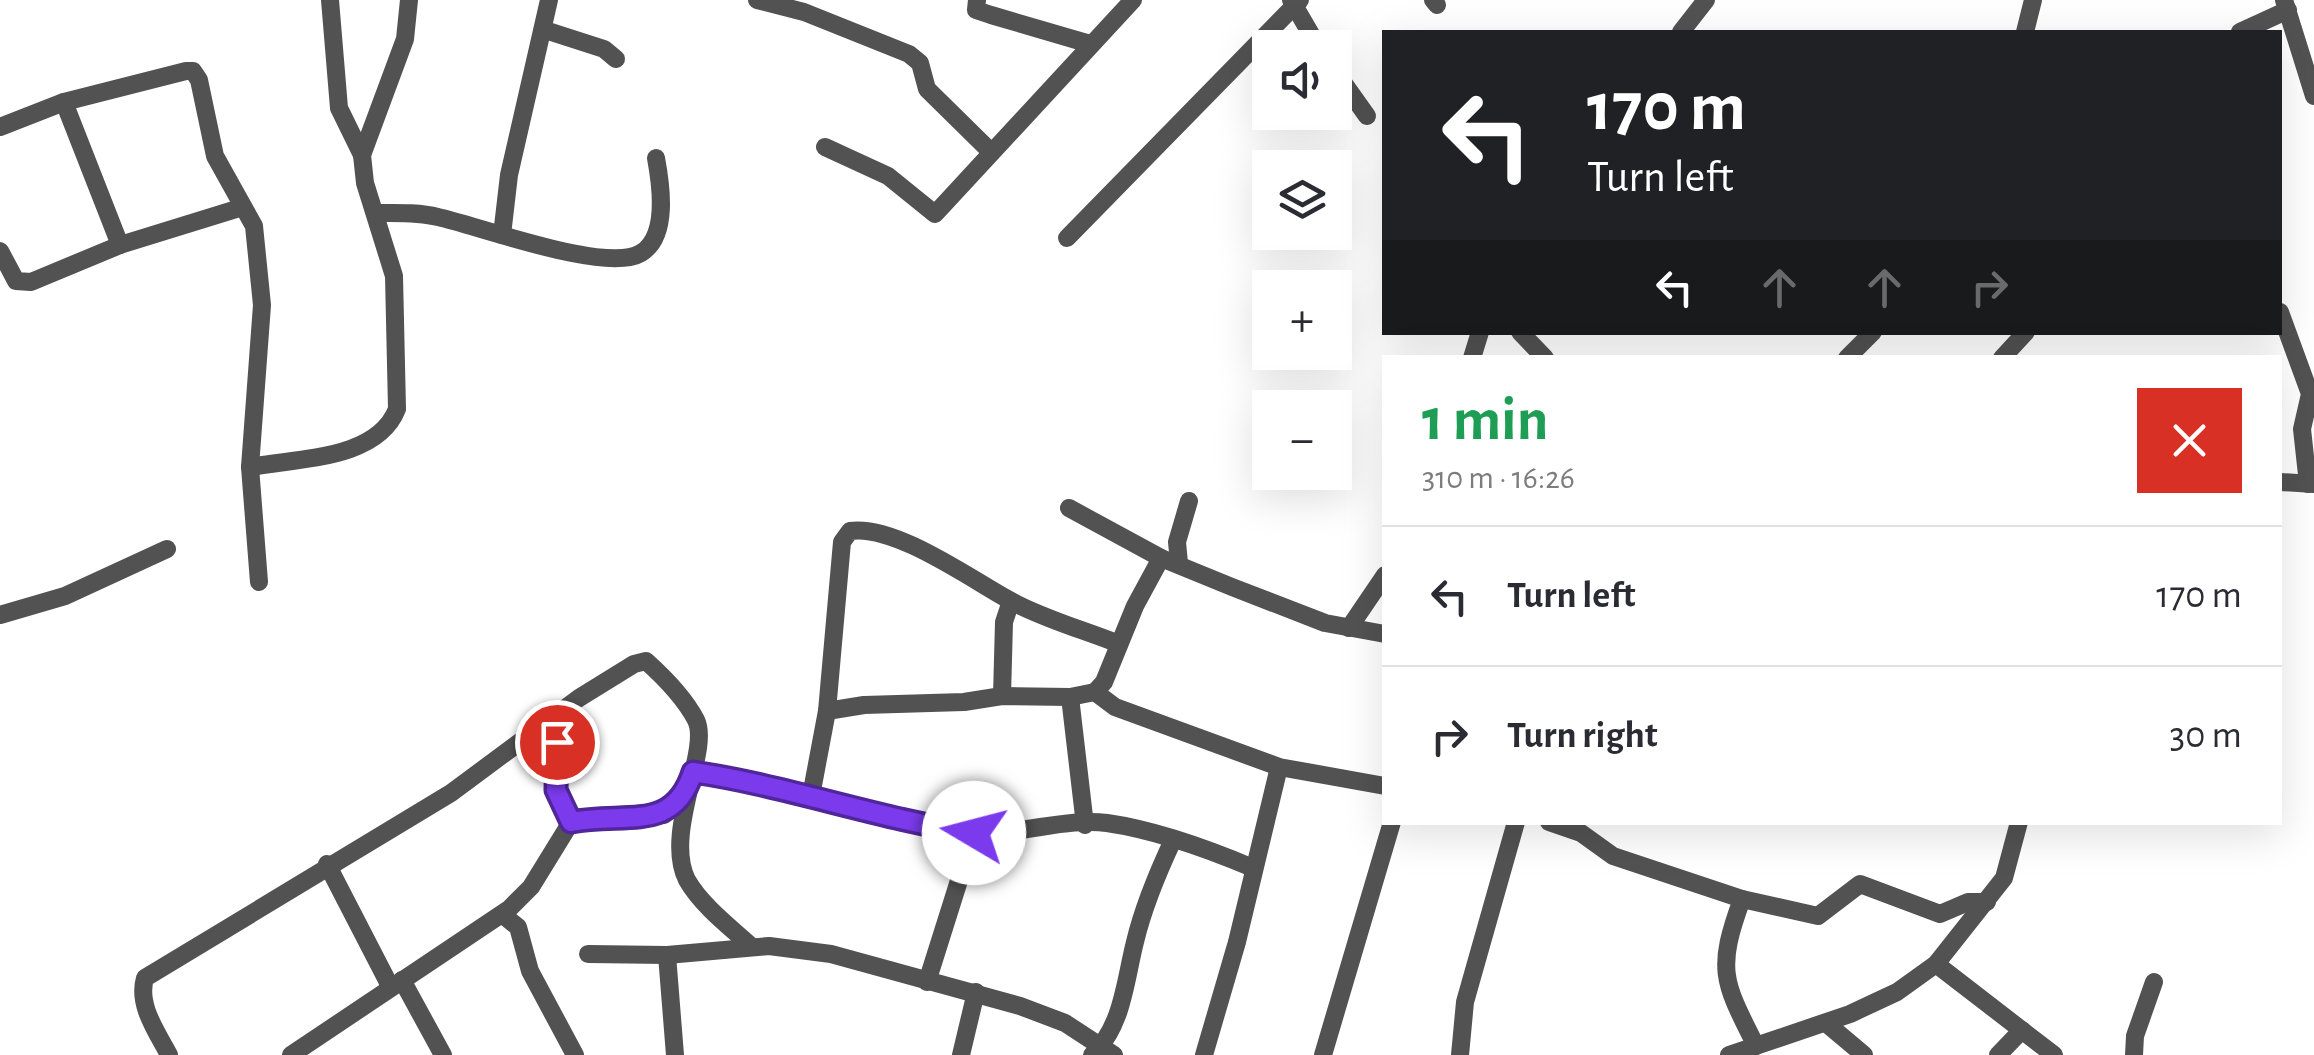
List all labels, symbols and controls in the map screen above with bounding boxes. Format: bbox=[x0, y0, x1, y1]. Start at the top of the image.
map controls bbox=[1252, 30, 1352, 490]
button: sound bbox=[1252, 30, 1352, 130]
icon: left bbox=[1422, 70, 1552, 200]
text: 170 m bbox=[1587, 73, 1746, 143]
button: layers bbox=[1252, 150, 1352, 250]
text: Turn left bbox=[1587, 155, 1734, 200]
icon: left bbox=[1647, 260, 1702, 315]
icon: ahead bbox=[1752, 260, 1807, 315]
icon: ahead bbox=[1857, 260, 1912, 315]
icon: right bbox=[1962, 260, 2017, 315]
button: + bbox=[1252, 270, 1352, 370]
button: close bbox=[2137, 388, 2242, 493]
button: − bbox=[1252, 390, 1352, 490]
text: 1 min bbox=[1422, 391, 1548, 451]
text: 310 m · 16:26 bbox=[1422, 462, 1575, 494]
icon: left bbox=[1422, 569, 1477, 624]
text: Turn left bbox=[1507, 577, 1635, 615]
text: 170 m bbox=[2156, 577, 2242, 615]
pin bbox=[515, 700, 600, 785]
icon: right bbox=[1422, 709, 1477, 764]
icon: arrive bbox=[530, 715, 585, 770]
text: Turn right bbox=[1507, 717, 1657, 755]
text: 30 m bbox=[2170, 717, 2242, 755]
position arrow bbox=[922, 781, 1026, 885]

